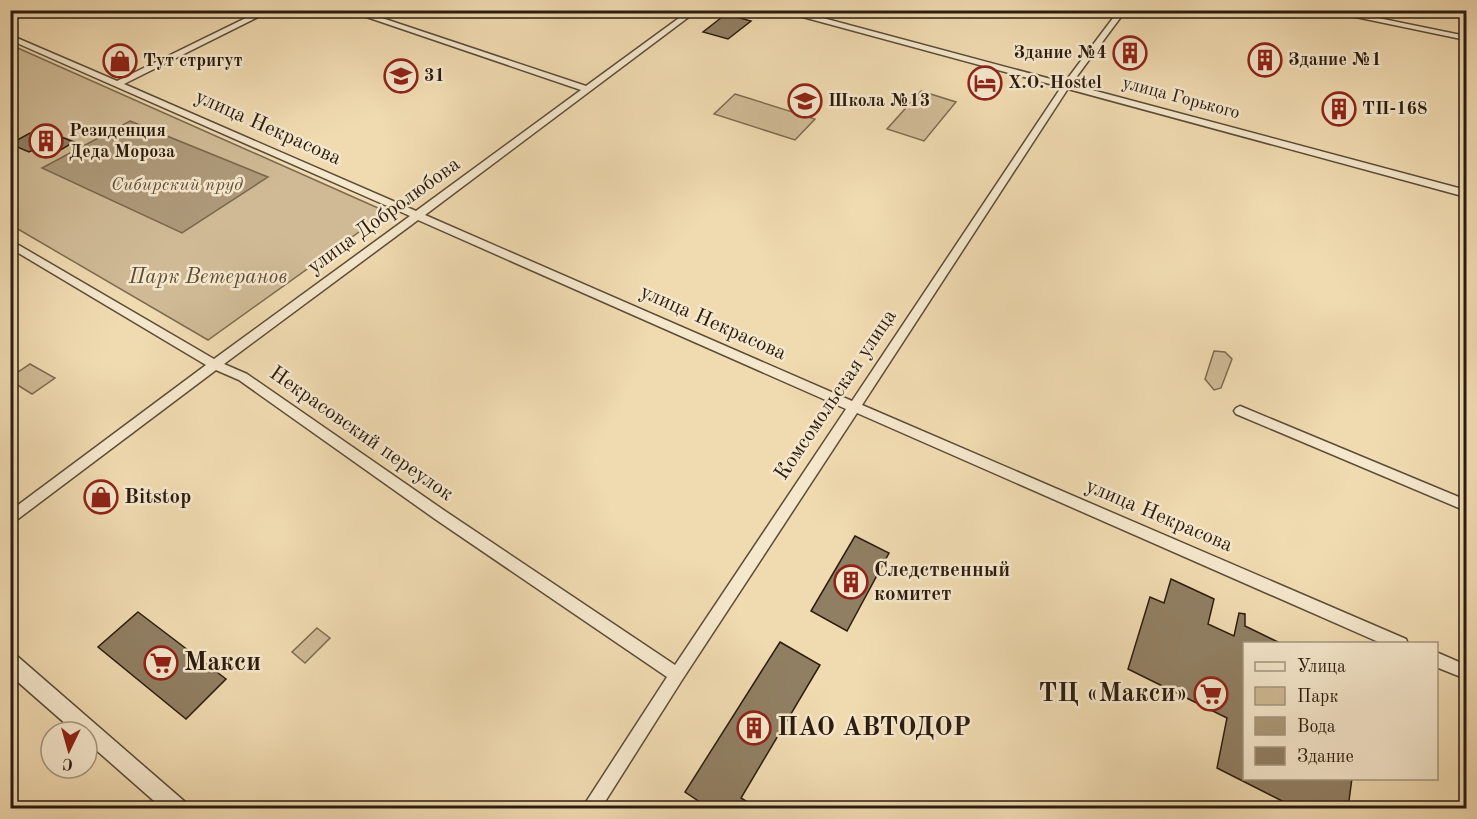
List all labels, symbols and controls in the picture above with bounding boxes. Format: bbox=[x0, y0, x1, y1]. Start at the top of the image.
building icon: Здание №4 bbox=[1112, 35, 1148, 71]
building icon: Здание №1 bbox=[1247, 42, 1283, 78]
shop icon: Тут стригут bbox=[102, 43, 138, 79]
place label: Здание №4 bbox=[1013, 44, 1107, 62]
place label: Здание №1 bbox=[1288, 51, 1382, 69]
place label: Тут стригут bbox=[143, 52, 243, 70]
school or university icon: 31 bbox=[383, 58, 419, 94]
hotel icon: X.O. Hostel bbox=[967, 65, 1003, 101]
place label: 31 bbox=[424, 67, 445, 85]
place label: X.O. Hostel bbox=[1008, 74, 1102, 92]
street label: улица Горького bbox=[1120, 74, 1242, 122]
school or university icon: Школа №13 bbox=[787, 83, 823, 119]
street label: улица Некрасова bbox=[192, 86, 344, 170]
building icon: ТП-168 bbox=[1321, 91, 1357, 127]
place label: Школа №13 bbox=[828, 92, 930, 110]
place label: ТП-168 bbox=[1362, 100, 1427, 118]
place label: Резиденция Деда Мороза bbox=[69, 122, 175, 161]
building icon: Резиденция Деда Мороза bbox=[28, 123, 64, 159]
street label: улица Добролюбова bbox=[304, 154, 464, 278]
water label: Сибирский пруд bbox=[111, 176, 243, 194]
park label: Парк Ветеранов bbox=[128, 267, 287, 288]
street label: улица Некрасова bbox=[637, 281, 789, 365]
street label: Комсомольская улица bbox=[771, 306, 901, 484]
street label: Некрасовский переулок bbox=[265, 363, 457, 506]
street label: улица Некрасова bbox=[1082, 476, 1236, 556]
shop icon: Bitstop bbox=[83, 479, 119, 515]
place label: Bitstop bbox=[124, 487, 191, 508]
place label: Следственный комитет bbox=[874, 560, 1010, 605]
building icon: Следственный комитет bbox=[833, 564, 869, 600]
legend bbox=[1243, 642, 1438, 780]
supermarket icon: Макси bbox=[143, 645, 179, 681]
place label: Макси bbox=[184, 650, 261, 676]
text: Улица bbox=[1297, 658, 1346, 676]
supermarket icon: ТЦ «Макси» bbox=[1193, 676, 1229, 712]
place label: ТЦ «Макси» bbox=[1039, 681, 1188, 707]
text: Парк bbox=[1297, 688, 1338, 706]
building icon: ПАО АВТОДОР bbox=[736, 710, 772, 746]
place label: ПАО АВТОДОР bbox=[777, 715, 971, 741]
text: Вода bbox=[1297, 718, 1336, 736]
north arrow bbox=[39, 720, 99, 780]
text: Здание bbox=[1297, 748, 1354, 766]
text: С bbox=[62, 755, 74, 771]

